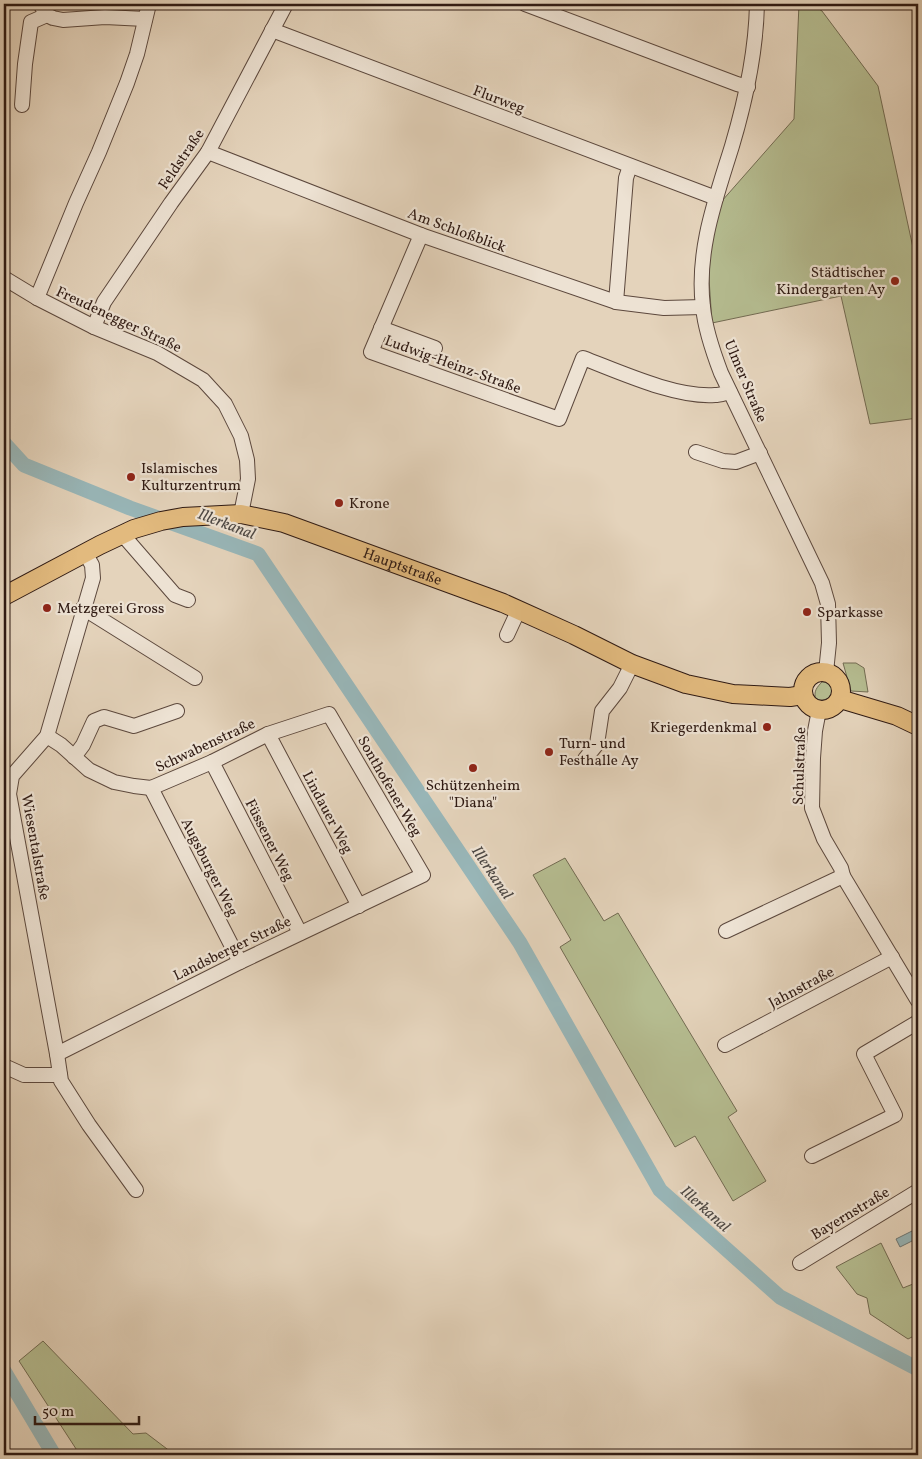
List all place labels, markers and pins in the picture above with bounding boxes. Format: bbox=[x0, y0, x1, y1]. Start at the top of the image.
place label: Städtischer Kindergarten Ay bbox=[776, 263, 885, 301]
marker: Städtischer Kindergarten Ay bbox=[889, 275, 901, 287]
place label: Islamisches Kulturzentrum bbox=[141, 459, 241, 497]
marker: Islamisches Kulturzentrum bbox=[125, 471, 137, 483]
place label: Krone bbox=[349, 494, 390, 515]
marker: Krone bbox=[333, 497, 345, 509]
place label: Metzgerei Gross bbox=[57, 599, 164, 620]
marker: Metzgerei Gross bbox=[41, 602, 53, 614]
place label: Sparkasse bbox=[817, 603, 883, 624]
marker: Sparkasse bbox=[801, 606, 813, 618]
place label: Kriegerdenkmal bbox=[650, 718, 757, 739]
marker: Kriegerdenkmal bbox=[761, 721, 773, 733]
place label: Turn- und Festhalle Ay bbox=[559, 734, 639, 772]
marker: Turn- und Festhalle Ay bbox=[543, 746, 555, 758]
marker: Schützenheim "Diana" bbox=[467, 762, 479, 774]
place label: Schützenheim "Diana" bbox=[426, 776, 520, 814]

